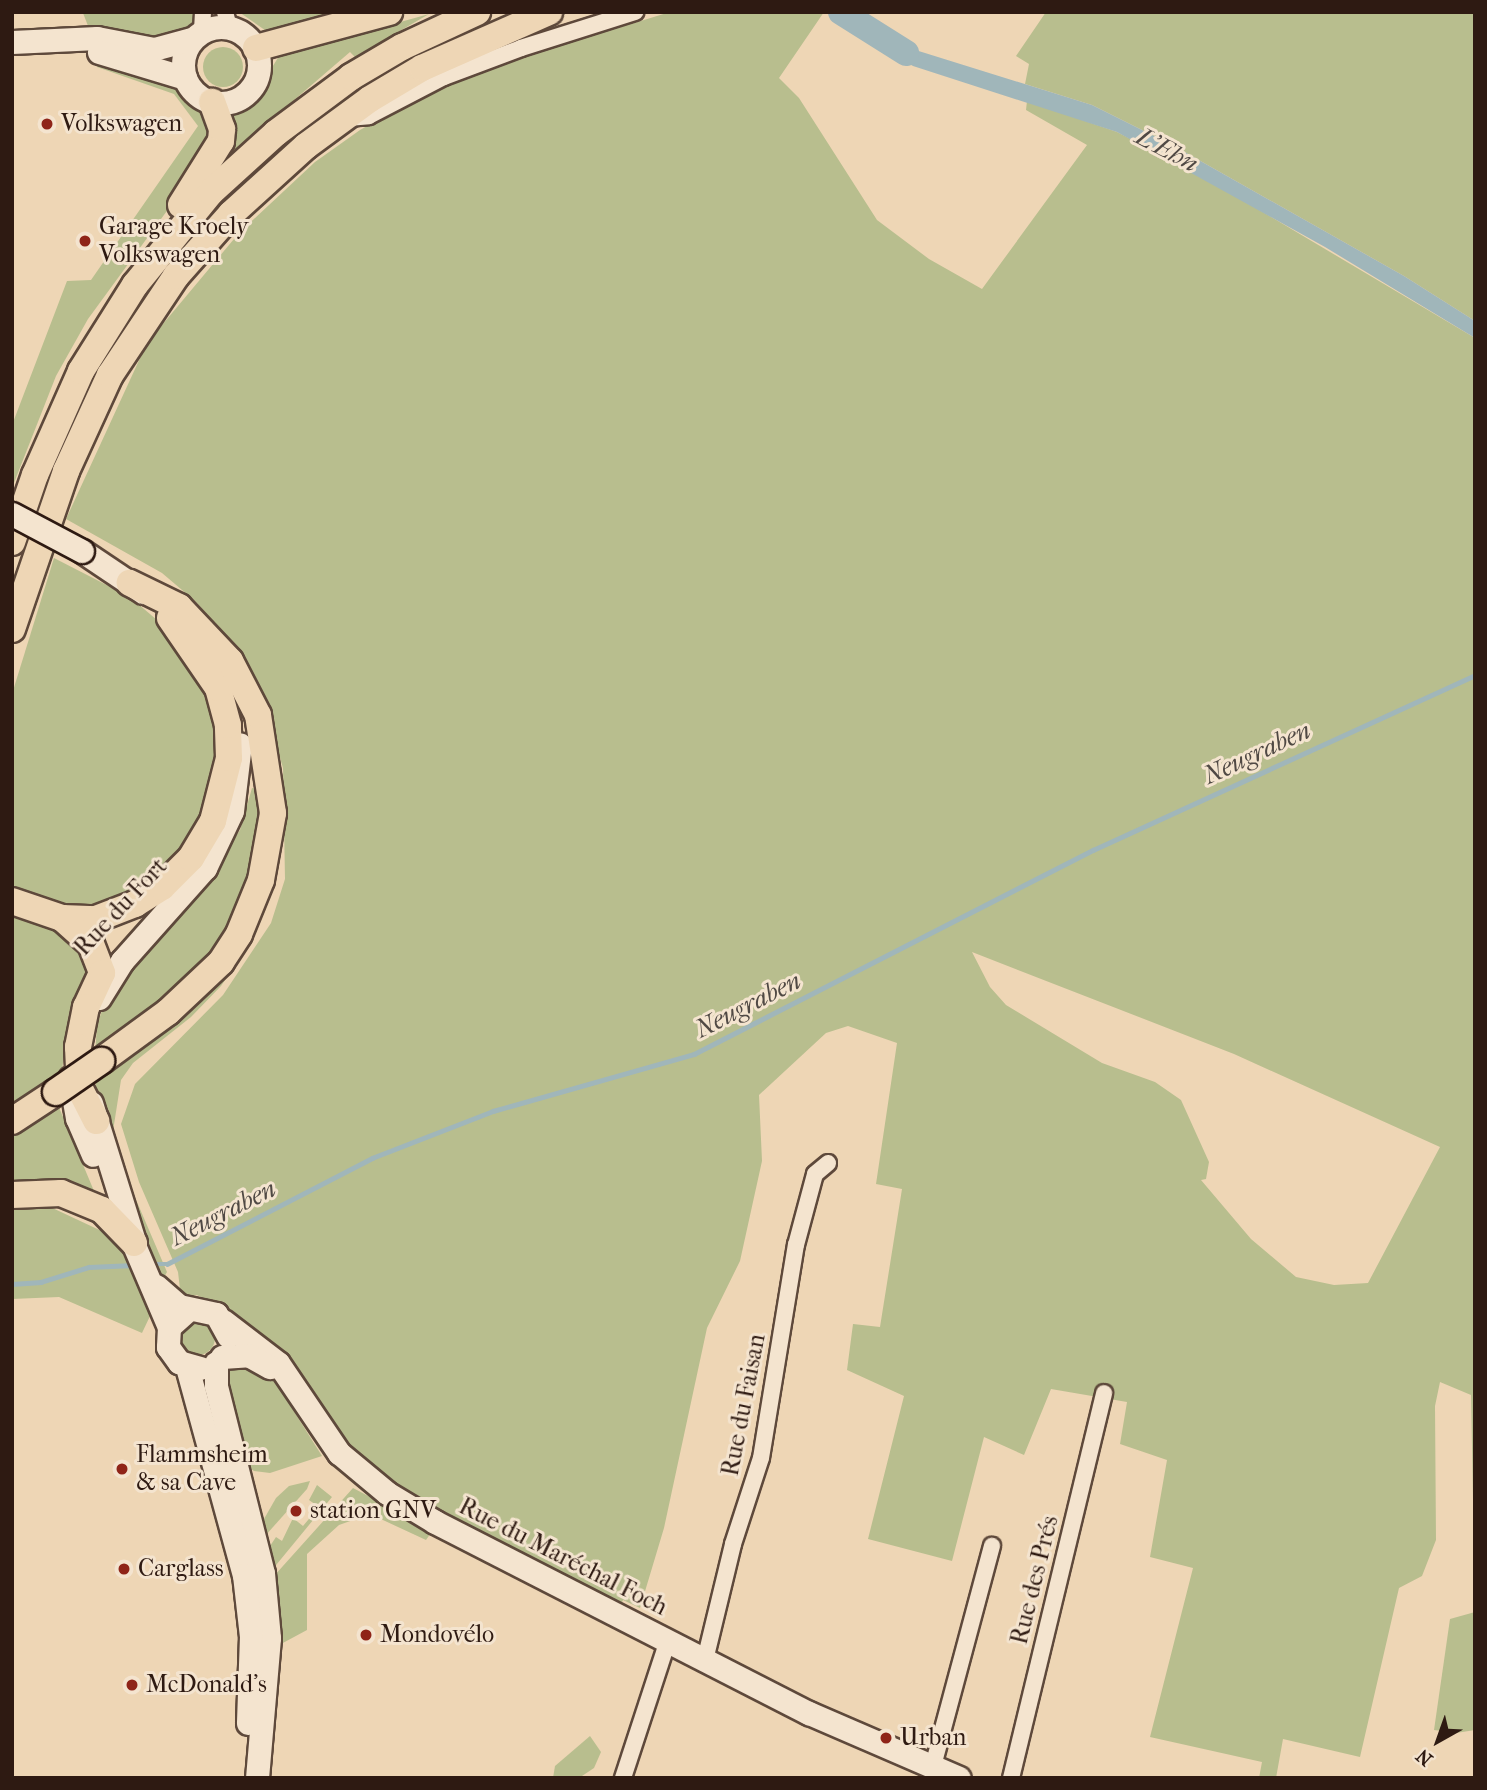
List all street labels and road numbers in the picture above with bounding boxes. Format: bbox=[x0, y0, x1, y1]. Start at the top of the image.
street label: Rue du Fort bbox=[69, 852, 173, 962]
street label: Rue du Faisan bbox=[716, 1332, 772, 1478]
street label: Rue du Maréchal Foch bbox=[454, 1492, 672, 1622]
street label: Rue des Prés bbox=[1005, 1513, 1065, 1647]

